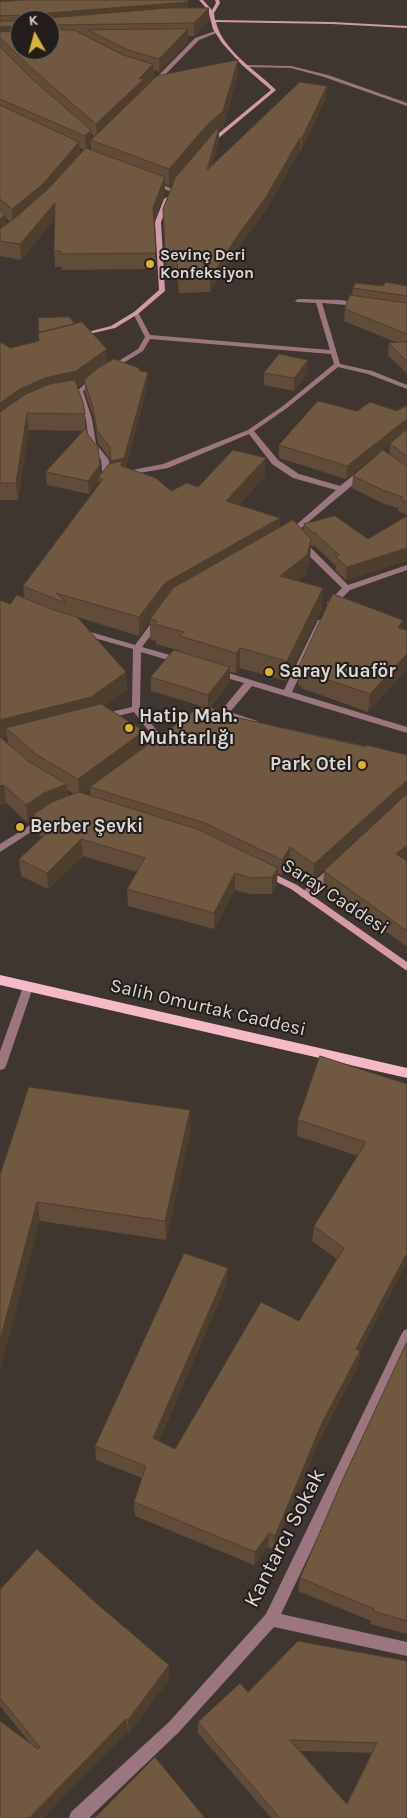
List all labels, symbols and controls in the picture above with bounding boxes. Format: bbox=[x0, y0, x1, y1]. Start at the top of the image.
north arrow bbox=[10, 10, 60, 60]
text: K bbox=[28, 12, 39, 30]
place label: Sevinç Deri Konfeksiyon bbox=[160, 245, 254, 283]
marker: Sevinç Deri Konfeksiyon bbox=[144, 258, 156, 270]
place label: Saray Kuaför bbox=[279, 661, 396, 683]
marker: Saray Kuaför bbox=[263, 666, 275, 678]
place label: Hatip Mah. Muhtarlığı bbox=[139, 706, 237, 750]
marker: Hatip Mah. Muhtarlığı bbox=[123, 722, 135, 734]
place label: Park Otel bbox=[270, 754, 352, 776]
marker: Park Otel bbox=[356, 759, 368, 771]
place label: Berber Şevki bbox=[30, 816, 143, 838]
marker: Berber Şevki bbox=[14, 821, 26, 833]
street label: Saray Caddesi bbox=[277, 854, 393, 940]
street label: Salih Omurtak Caddesi bbox=[108, 974, 308, 1042]
street label: Kantarcı Sokak bbox=[239, 1464, 331, 1612]

